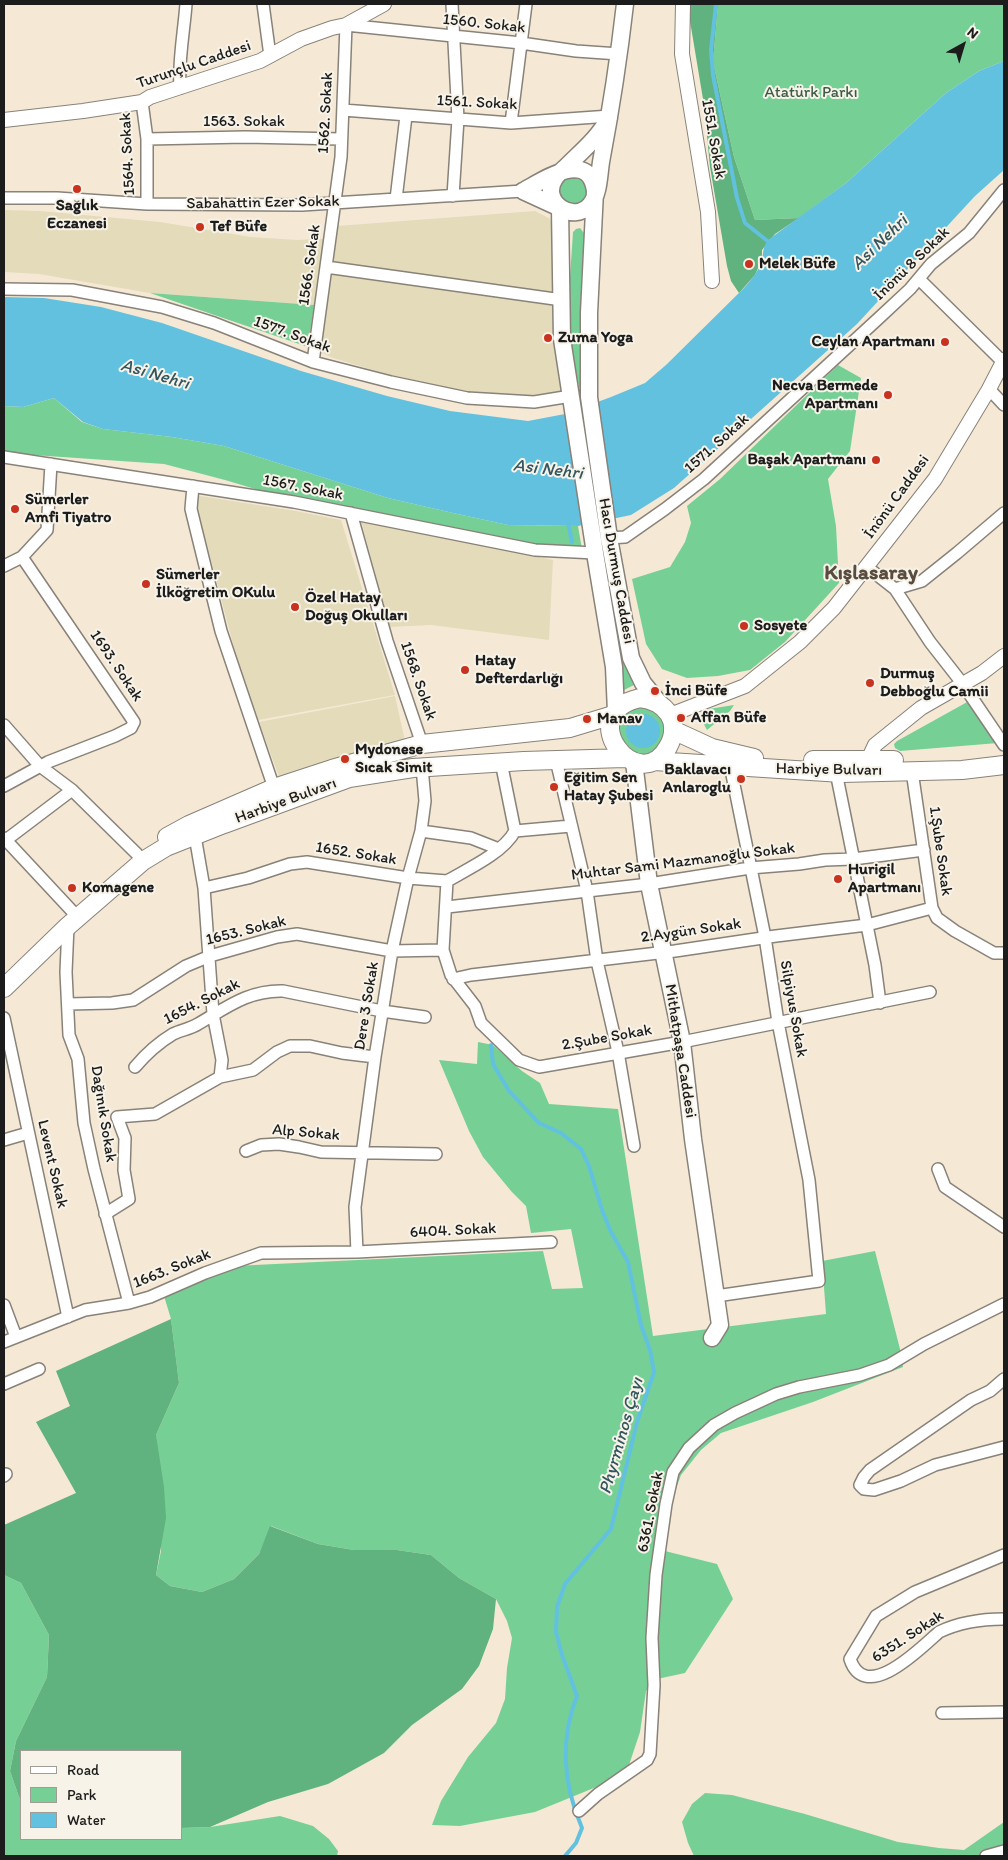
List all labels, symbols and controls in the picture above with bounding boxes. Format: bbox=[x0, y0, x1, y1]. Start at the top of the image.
street label: 1560. Sokak bbox=[442, 10, 526, 38]
north arrow bbox=[938, 20, 988, 70]
text: N bbox=[964, 23, 982, 43]
street label: Turunçlu Caddesi bbox=[134, 36, 254, 94]
street label: 1562. Sokak bbox=[314, 72, 338, 154]
park label: Atatürk Parkı bbox=[764, 83, 858, 103]
street label: 1561. Sokak bbox=[436, 91, 518, 115]
street label: 1551. Sokak bbox=[697, 98, 729, 180]
street label: 1564. Sokak bbox=[116, 112, 140, 196]
street label: 1563. Sokak bbox=[203, 112, 285, 132]
marker: Sağlık Eczanesi bbox=[71, 183, 83, 195]
street label: Sabahattin Ezer Sokak bbox=[186, 192, 340, 214]
place label: Sağlık Eczanesi bbox=[47, 196, 107, 234]
water label: Asi Nehri bbox=[847, 211, 913, 275]
place label: Tef Büfe bbox=[210, 217, 267, 237]
marker: Tef Büfe bbox=[194, 221, 206, 233]
street label: 1566. Sokak bbox=[295, 223, 325, 307]
street label: İnönü 8 Sokak bbox=[870, 223, 954, 305]
place label: Melek Büfe bbox=[759, 254, 836, 274]
marker: Melek Büfe bbox=[743, 258, 755, 270]
street label: 1577. Sokak bbox=[251, 312, 333, 358]
place label: Zuma Yoga bbox=[558, 328, 633, 348]
marker: Zuma Yoga bbox=[542, 332, 554, 344]
place label: Ceylan Apartmanı bbox=[811, 332, 935, 352]
marker: Ceylan Apartmanı bbox=[939, 336, 951, 348]
water label: Asi Nehri bbox=[118, 355, 192, 395]
place label: Necva Bermede Apartmanı bbox=[772, 376, 878, 414]
marker: Necva Bermede Apartmanı bbox=[882, 389, 894, 401]
street label: 1571. Sokak bbox=[681, 410, 753, 478]
place label: Başak Apartmanı bbox=[747, 450, 866, 470]
street label: İnönü Caddesi bbox=[860, 451, 934, 543]
marker: Başak Apartmanı bbox=[870, 454, 882, 466]
water label: Asi Nehri bbox=[512, 455, 584, 485]
street label: 1567. Sokak bbox=[261, 471, 345, 505]
place label: Sümerler Amfi Tiyatro bbox=[25, 490, 111, 528]
street label: Hacı Durmuş Caddesi bbox=[594, 497, 638, 645]
marker: Sümerler Amfi Tiyatro bbox=[9, 503, 21, 515]
district label: Kışlasaray bbox=[824, 561, 918, 587]
place label: Sümerler İlköğretim OKulu bbox=[156, 565, 275, 603]
marker: Sümerler İlköğretim OKulu bbox=[140, 578, 152, 590]
place label: Özel Hatay Doğuş Okulları bbox=[305, 588, 408, 626]
marker: Özel Hatay Doğuş Okulları bbox=[289, 601, 301, 613]
place label: Sosyete bbox=[754, 616, 807, 636]
marker: Sosyete bbox=[738, 620, 750, 632]
street label: 1693. Sokak bbox=[85, 627, 147, 705]
street label: 1568. Sokak bbox=[396, 639, 440, 723]
place label: Hatay Defterdarlığı bbox=[475, 651, 563, 689]
marker: Hatay Defterdarlığı bbox=[459, 664, 471, 676]
place label: Durmuş Debboğlu Camii bbox=[880, 664, 988, 702]
marker: Durmuş Debboğlu Camii bbox=[864, 677, 876, 689]
place label: İnci Büfe bbox=[665, 681, 727, 701]
marker: İnci Büfe bbox=[649, 685, 661, 697]
place label: Affan Büfe bbox=[691, 708, 766, 728]
place label: Manav bbox=[597, 709, 642, 729]
marker: Affan Büfe bbox=[675, 712, 687, 724]
marker: Manav bbox=[581, 713, 593, 725]
place label: Mydonese Sıcak Simit bbox=[355, 740, 432, 778]
marker: Mydonese Sıcak Simit bbox=[339, 753, 351, 765]
street label: Harbiye Bulvarı bbox=[776, 759, 882, 781]
place label: Baklavacı Anlaroglu bbox=[663, 760, 731, 798]
place label: Eğitim Sen Hatay Şubesi bbox=[564, 768, 653, 806]
marker: Baklavacı Anlaroglu bbox=[735, 773, 747, 785]
street label: Harbiye Bulvarı bbox=[233, 774, 339, 828]
marker: Eğitim Sen Hatay Şubesi bbox=[548, 781, 560, 793]
street label: 1.Şube Sokak bbox=[924, 805, 956, 897]
street label: 1652. Sokak bbox=[314, 838, 398, 870]
street label: Muhtar Sami Mazmanoğlu Sokak bbox=[570, 839, 796, 885]
place label: Hurigil Apartmanı bbox=[848, 860, 921, 898]
marker: Hurigil Apartmanı bbox=[832, 873, 844, 885]
place label: Komagene bbox=[82, 878, 154, 898]
marker: Komagene bbox=[66, 882, 78, 894]
street label: 1653. Sokak bbox=[204, 912, 288, 950]
street label: 2.Aygün Sokak bbox=[640, 914, 742, 948]
street label: Silpiyus Sokak bbox=[775, 959, 811, 1059]
street label: Dere 3 Sokak bbox=[351, 960, 383, 1052]
street label: 1654. Sokak bbox=[161, 975, 243, 1029]
street label: Mithatpaşa Caddesi bbox=[660, 983, 700, 1119]
street label: 2.Şube Sokak bbox=[560, 1021, 654, 1055]
street label: Dağınık Sokak bbox=[86, 1064, 120, 1164]
street label: Levent Sokak bbox=[32, 1118, 72, 1210]
street label: Alp Sokak bbox=[271, 1120, 341, 1146]
street label: 6404. Sokak bbox=[409, 1219, 497, 1243]
street label: 1663. Sokak bbox=[130, 1245, 214, 1293]
water label: Phyrminos Çayı bbox=[595, 1375, 649, 1497]
street label: 6361. Sokak bbox=[634, 1470, 668, 1554]
street label: 6351. Sokak bbox=[868, 1607, 948, 1667]
legend bbox=[20, 1750, 182, 1840]
text: Road bbox=[67, 1761, 99, 1779]
text: Park bbox=[67, 1786, 97, 1804]
text: Water bbox=[67, 1811, 105, 1829]

